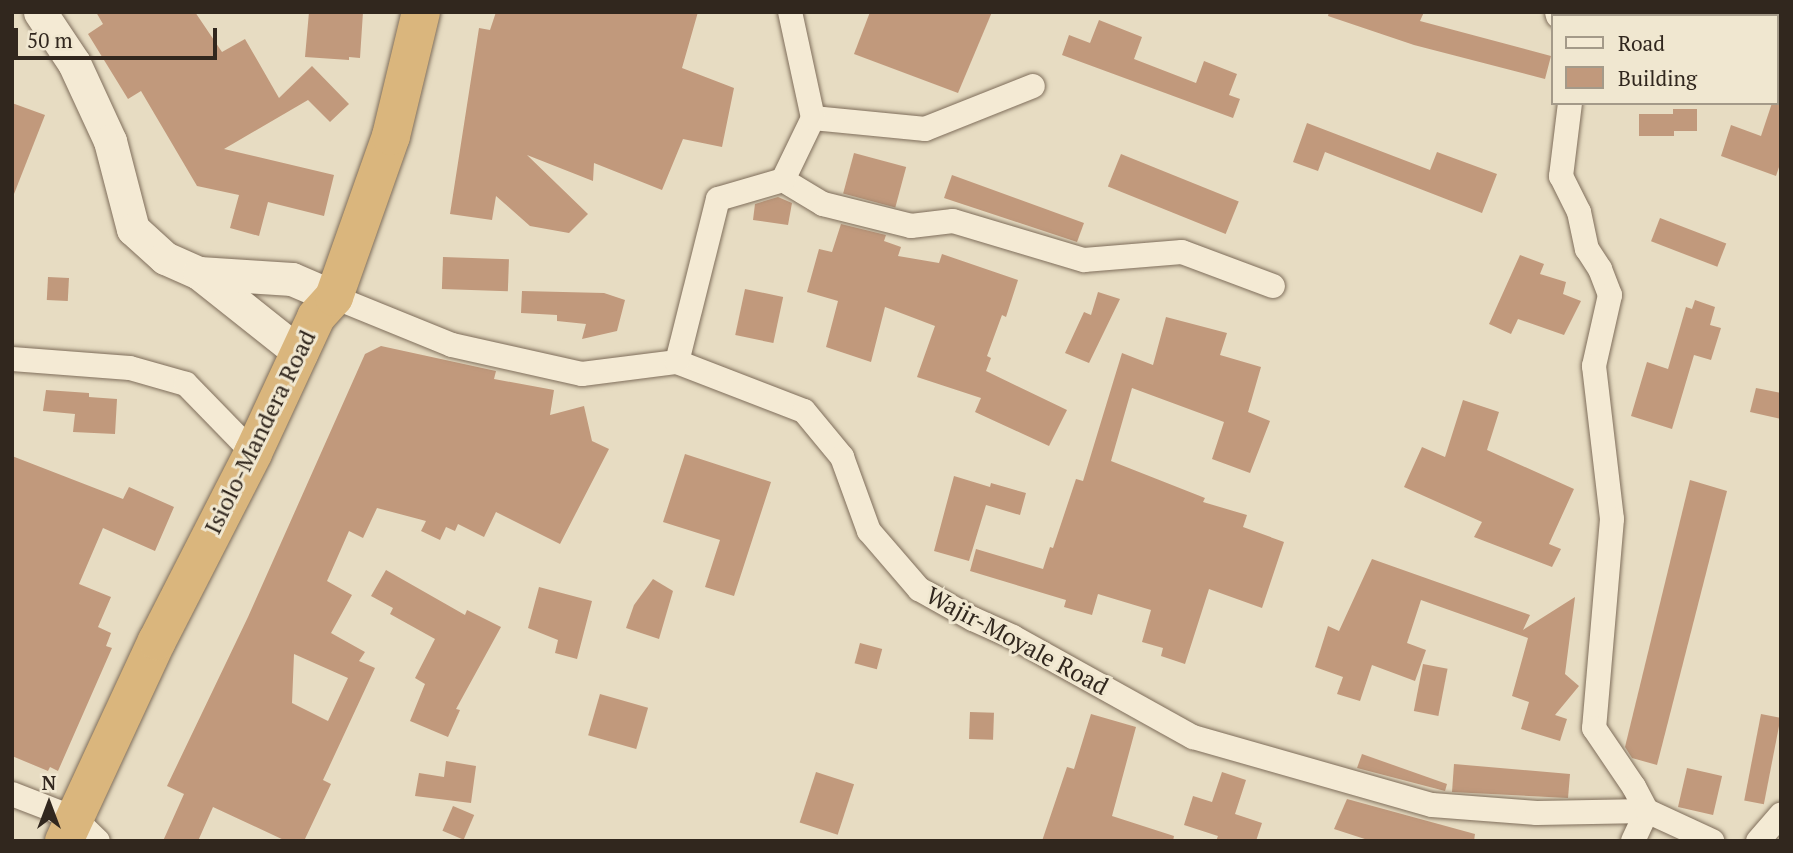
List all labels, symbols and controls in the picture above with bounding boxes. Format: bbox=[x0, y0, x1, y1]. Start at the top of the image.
scale bar bbox=[18, 14, 220, 58]
legend bbox=[1552, 14, 1779, 105]
text: 50 m bbox=[27, 26, 73, 54]
text: Road bbox=[1618, 29, 1665, 57]
text: Building bbox=[1618, 64, 1697, 92]
street label: Isiolo-Mandera Road bbox=[198, 325, 322, 539]
street label: Wajir-Moyale Road bbox=[921, 581, 1113, 701]
north arrow bbox=[14, 769, 84, 839]
text: N bbox=[42, 770, 56, 795]

